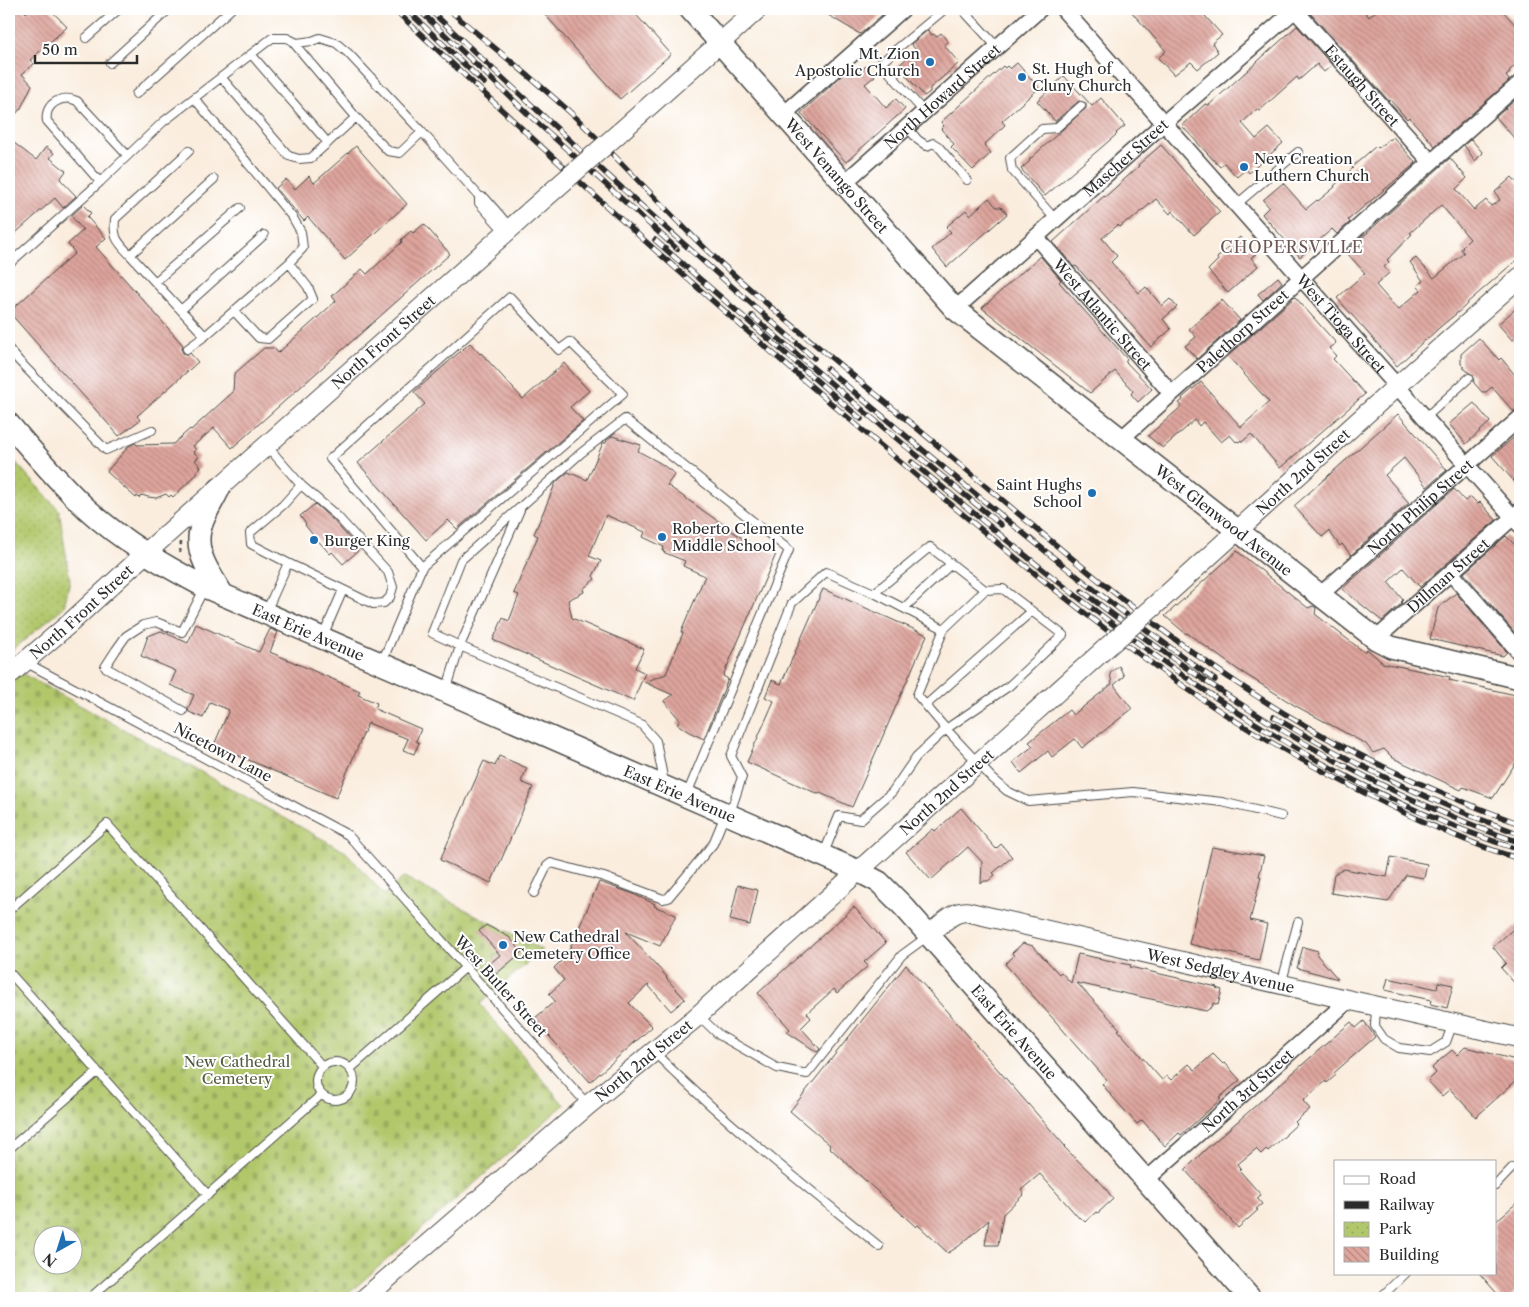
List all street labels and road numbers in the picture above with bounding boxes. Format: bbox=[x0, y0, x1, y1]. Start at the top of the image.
street label: North Howard Street bbox=[880, 39, 1005, 153]
street label: Estaugh Street bbox=[1321, 40, 1404, 131]
street label: West Venango Street bbox=[781, 113, 893, 237]
street label: Mascher Street bbox=[1079, 114, 1172, 200]
street label: West Atlantic Street bbox=[1049, 254, 1157, 374]
street label: West Tioga Street bbox=[1292, 269, 1391, 377]
street label: Palethorp Street bbox=[1192, 284, 1292, 377]
street label: North Front Street bbox=[327, 290, 439, 393]
street label: North 2nd Street bbox=[1252, 424, 1354, 519]
street label: North Philip Street bbox=[1363, 454, 1477, 558]
street label: West Glenwood Avenue bbox=[1151, 459, 1297, 580]
street label: Dillman Street bbox=[1403, 533, 1493, 617]
street label: North Front Street bbox=[25, 560, 137, 663]
street label: East Erie Avenue bbox=[249, 599, 367, 665]
street label: Nicetown Lane bbox=[171, 718, 275, 786]
street label: North 2nd Street bbox=[895, 744, 998, 839]
street label: East Erie Avenue bbox=[621, 761, 739, 826]
street label: West Butler Street bbox=[450, 931, 552, 1041]
street label: West Sedgley Avenue bbox=[1144, 944, 1296, 997]
street label: East Erie Avenue bbox=[967, 980, 1061, 1083]
street label: North 2nd Street bbox=[591, 1015, 696, 1105]
street label: North 3rd Street bbox=[1197, 1044, 1297, 1136]

